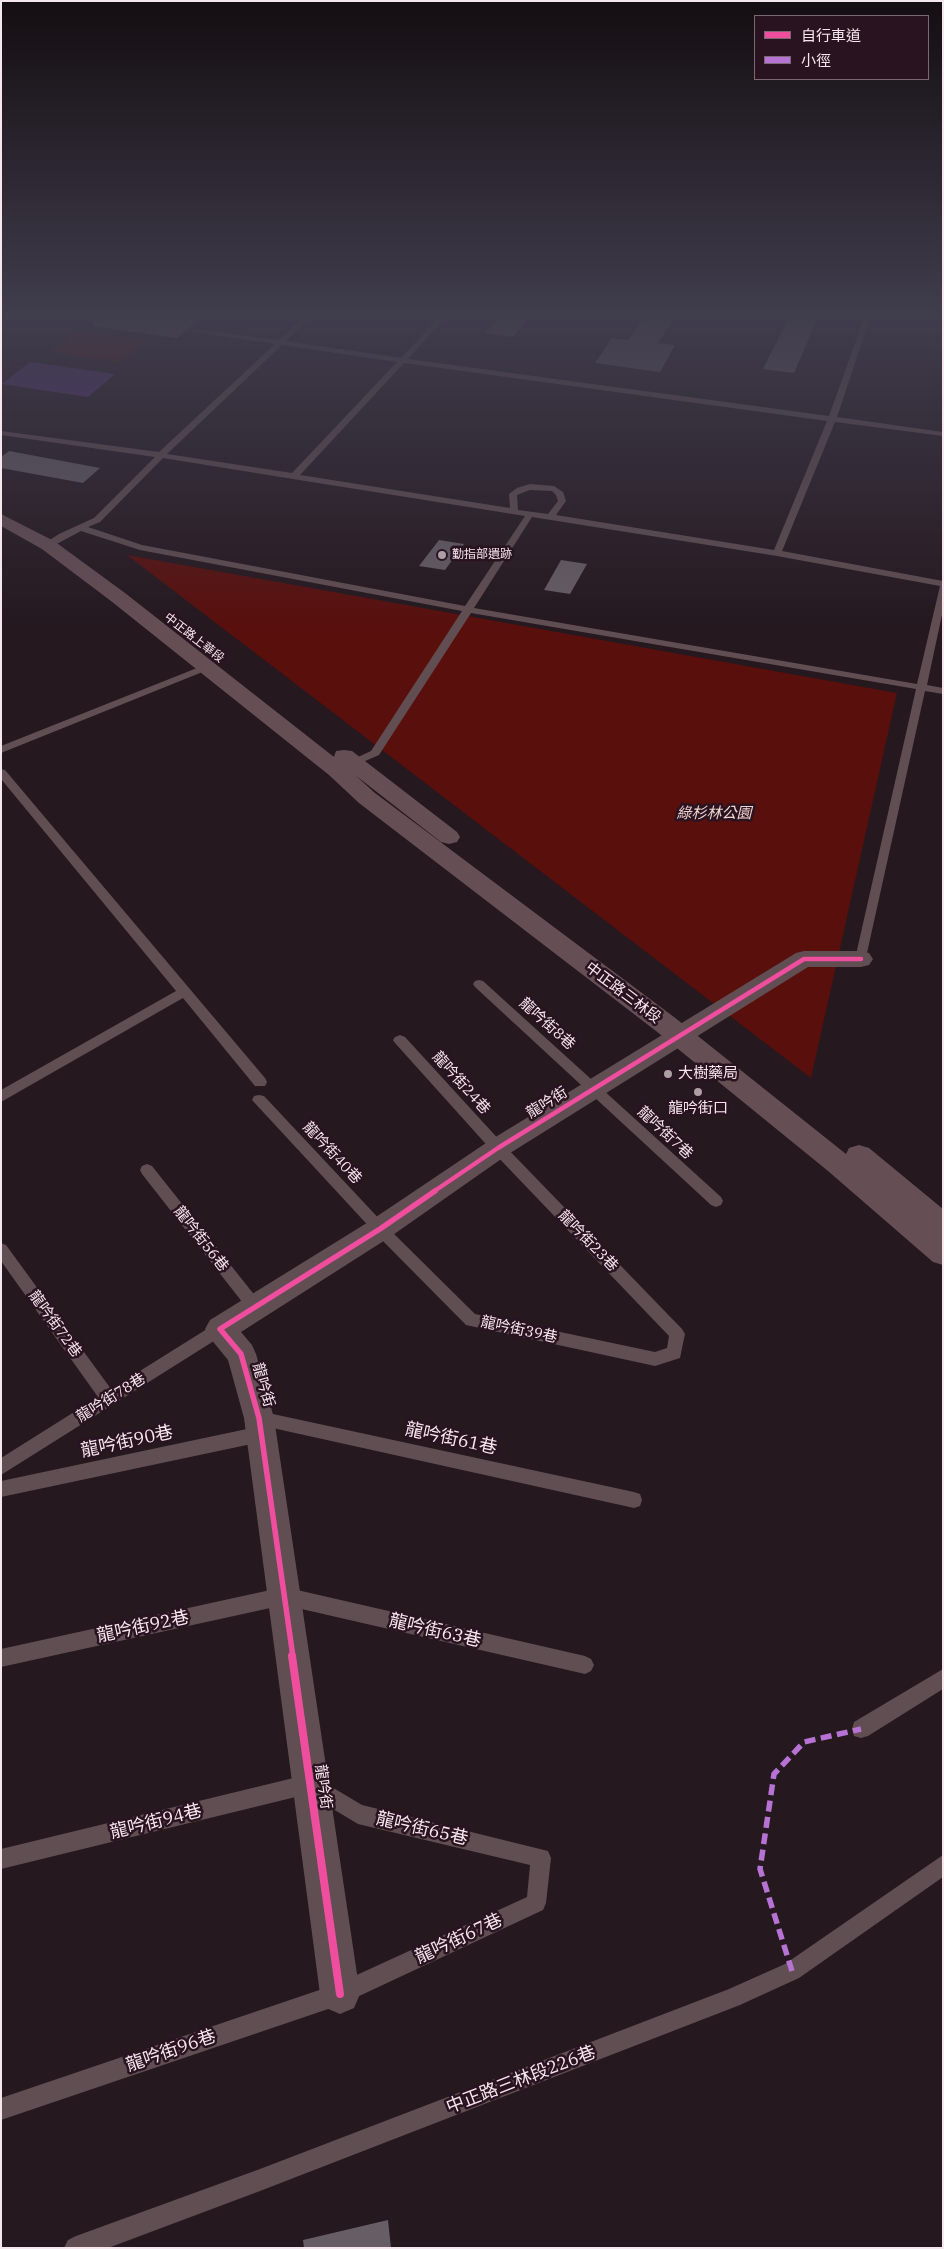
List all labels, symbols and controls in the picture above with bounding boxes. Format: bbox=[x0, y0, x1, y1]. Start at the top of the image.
legend bbox=[754, 15, 929, 80]
text: 自行車道 bbox=[801, 26, 861, 45]
text: 小徑 bbox=[801, 51, 831, 70]
place label: 勤指部遺跡 bbox=[452, 548, 512, 562]
marker: 勤指部遺跡 bbox=[436, 549, 448, 561]
street label: 中正路上華段 bbox=[161, 610, 227, 666]
park label: 綠杉林公園 bbox=[677, 805, 751, 823]
street label: 中正路三林段 bbox=[582, 959, 664, 1027]
street label: 龍吟街8巷 bbox=[515, 994, 579, 1054]
street label: 龍吟街24巷 bbox=[428, 1048, 494, 1118]
place label: 大樹藥局 bbox=[678, 1065, 738, 1083]
marker: 大樹藥局 bbox=[662, 1068, 674, 1080]
street label: 龍吟街 bbox=[523, 1083, 571, 1123]
marker: 龍吟街口 bbox=[692, 1086, 704, 1098]
place label: 龍吟街口 bbox=[668, 1100, 728, 1118]
street label: 龍吟街7巷 bbox=[634, 1103, 696, 1163]
street label: 龍吟街40巷 bbox=[299, 1118, 365, 1188]
street label: 龍吟街56巷 bbox=[170, 1203, 232, 1275]
street label: 龍吟街23巷 bbox=[554, 1207, 622, 1275]
street label: 龍吟街72巷 bbox=[25, 1287, 85, 1361]
street label: 龍吟街39巷 bbox=[479, 1313, 559, 1347]
street label: 龍吟街 bbox=[248, 1361, 278, 1409]
street label: 龍吟街78巷 bbox=[73, 1370, 149, 1426]
street label: 龍吟街61巷 bbox=[403, 1419, 499, 1459]
street label: 龍吟街90巷 bbox=[79, 1422, 175, 1462]
street label: 龍吟街92巷 bbox=[95, 1607, 191, 1647]
street label: 龍吟街63巷 bbox=[387, 1610, 483, 1652]
street label: 龍吟街 bbox=[311, 1763, 335, 1811]
street label: 龍吟街94巷 bbox=[108, 1800, 204, 1844]
street label: 龍吟街65巷 bbox=[374, 1808, 470, 1850]
street label: 龍吟街67巷 bbox=[412, 1909, 506, 1969]
street label: 龍吟街96巷 bbox=[123, 2026, 219, 2076]
street label: 中正路三林段226巷 bbox=[443, 2042, 599, 2118]

